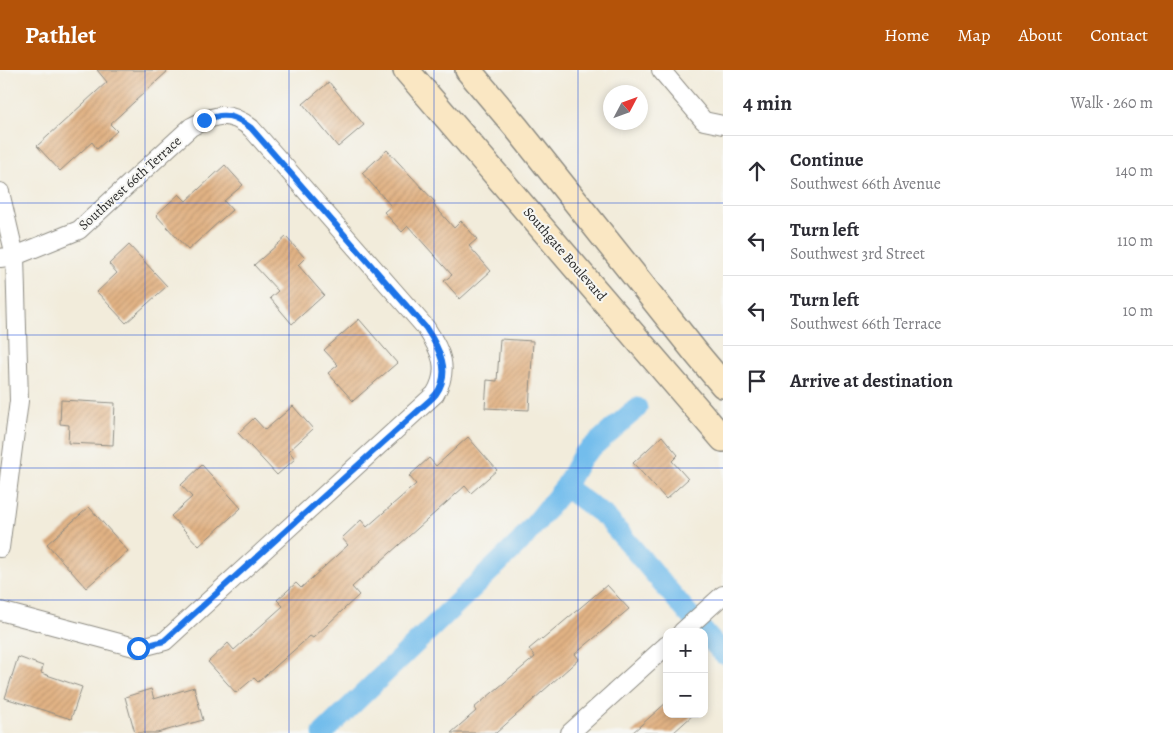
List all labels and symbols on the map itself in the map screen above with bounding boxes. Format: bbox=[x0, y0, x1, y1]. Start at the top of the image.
north arrow bbox=[603, 85, 648, 130]
route end bbox=[193, 109, 216, 132]
street label: Southwest 66th Terrace bbox=[74, 132, 186, 234]
street label: Southgate Boulevard bbox=[519, 203, 611, 305]
route start bbox=[127, 637, 150, 660]

